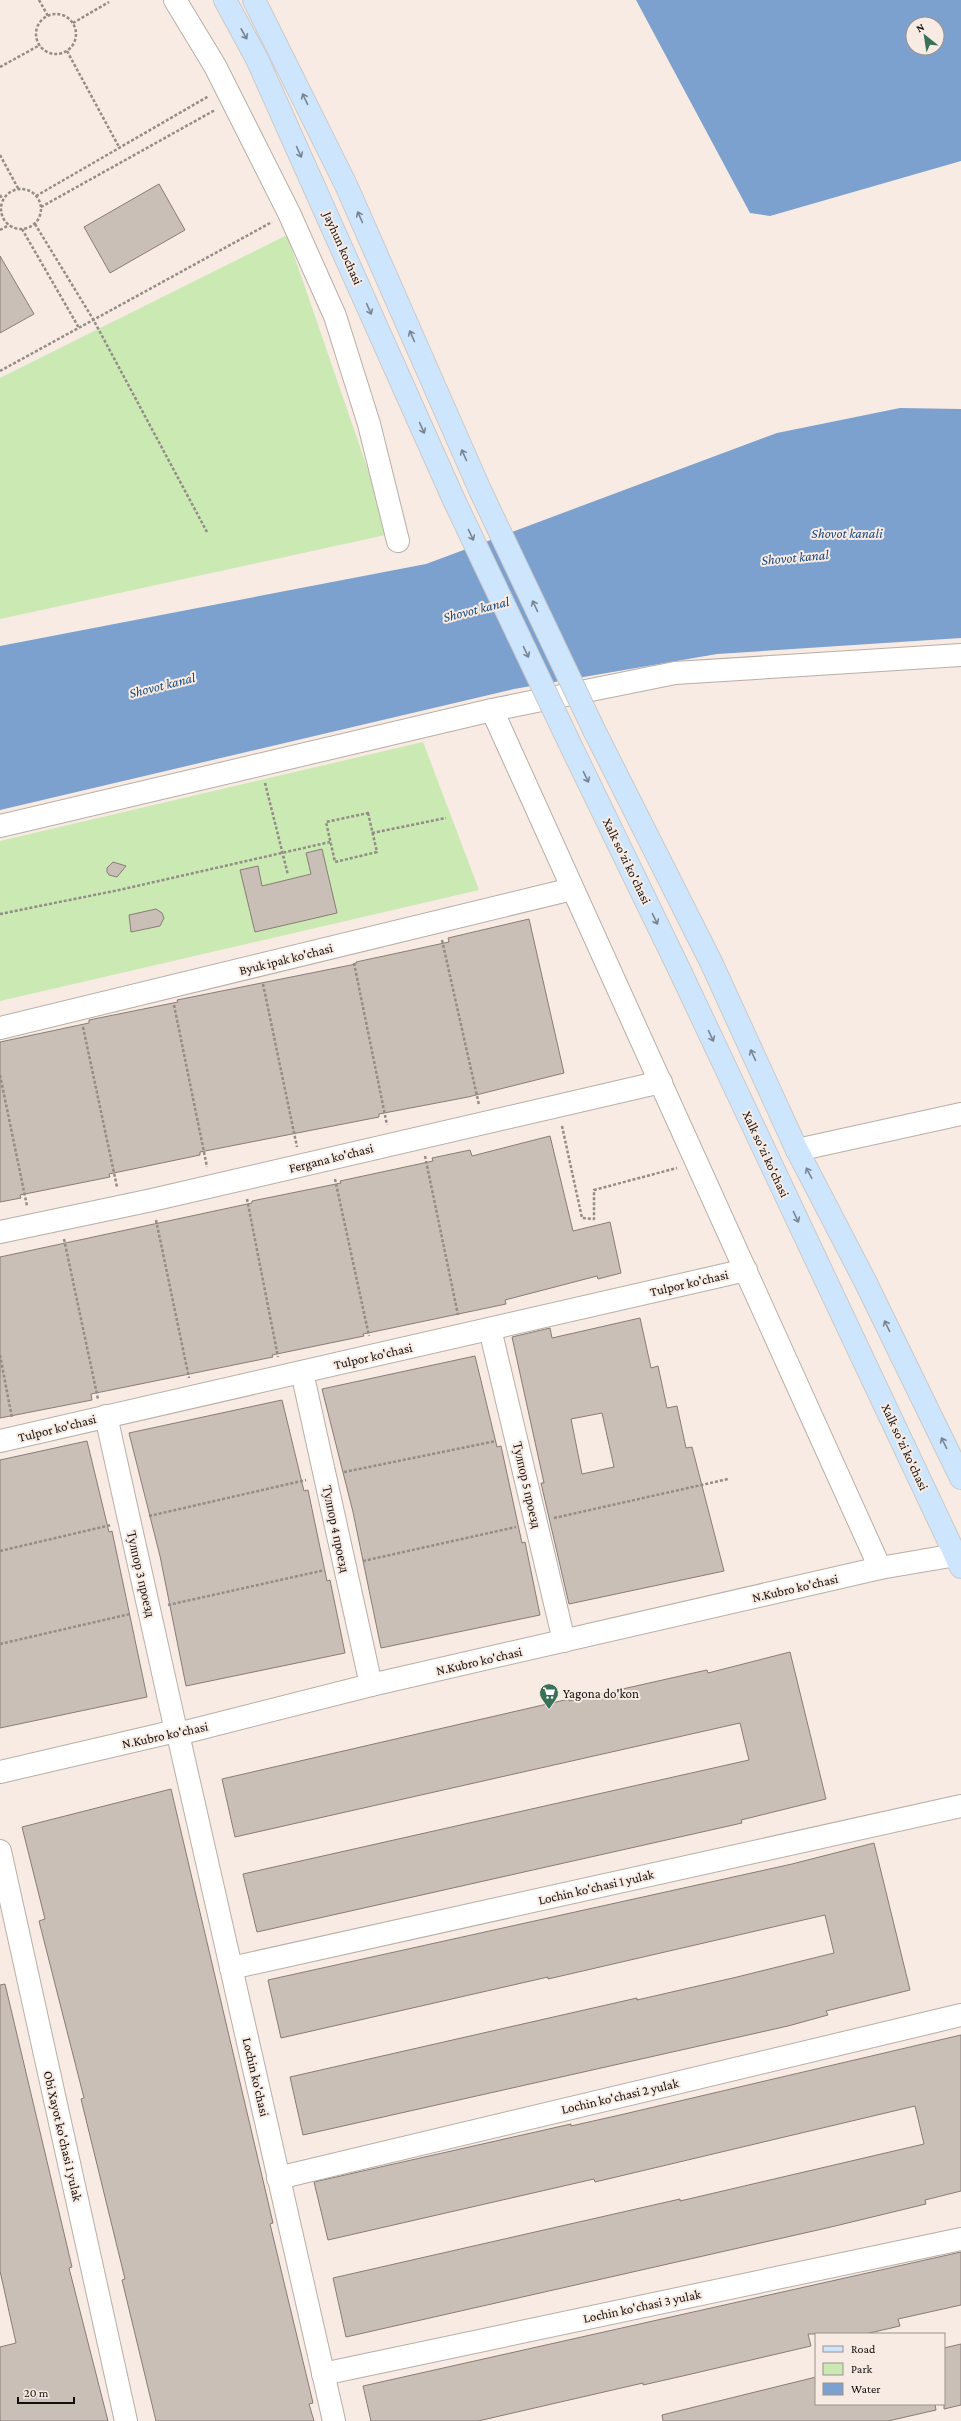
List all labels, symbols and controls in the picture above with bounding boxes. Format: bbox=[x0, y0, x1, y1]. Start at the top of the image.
north arrow bbox=[905, 16, 945, 56]
text: N bbox=[914, 20, 927, 34]
one-way arrow bbox=[240, 28, 248, 40]
one-way arrow bbox=[301, 93, 308, 105]
one-way arrow bbox=[296, 145, 303, 157]
street label: Jayhun kochasi bbox=[320, 208, 366, 287]
one-way arrow bbox=[356, 211, 363, 223]
one-way arrow bbox=[366, 302, 374, 314]
one-way arrow bbox=[408, 330, 415, 342]
one-way arrow bbox=[419, 421, 426, 433]
one-way arrow bbox=[460, 449, 468, 461]
water label: Shovot kanali bbox=[811, 525, 883, 541]
one-way arrow bbox=[468, 528, 475, 540]
water label: Shovot kanal bbox=[761, 546, 830, 568]
water label: Shovot kanal bbox=[441, 593, 511, 625]
one-way arrow bbox=[531, 601, 538, 613]
one-way arrow bbox=[523, 646, 530, 658]
water label: Shovot kanal bbox=[127, 669, 197, 701]
one-way arrow bbox=[583, 771, 590, 783]
street label: Xalk so'zi ko'chasi bbox=[600, 816, 655, 907]
one-way arrow bbox=[652, 913, 659, 925]
street label: Byuk ipak ko'chasi bbox=[238, 940, 335, 978]
one-way arrow bbox=[708, 1030, 715, 1042]
one-way arrow bbox=[749, 1049, 756, 1061]
street label: Xalk so'zi ko'chasi bbox=[739, 1108, 793, 1200]
street label: Fergana ko'chasi bbox=[287, 1140, 375, 1176]
one-way arrow bbox=[804, 1167, 812, 1179]
one-way arrow bbox=[793, 1211, 800, 1223]
street label: Tulpor ko'chasi bbox=[648, 1267, 730, 1299]
one-way arrow bbox=[883, 1320, 890, 1332]
street label: Tulpor ko'chasi bbox=[332, 1340, 414, 1372]
street label: Xalk so'zi ko'chasi bbox=[878, 1401, 932, 1493]
street label: Tulpor ko'chasi bbox=[16, 1411, 98, 1445]
one-way arrow bbox=[940, 1437, 947, 1449]
street label: Тулпор 5 проезд bbox=[510, 1440, 544, 1530]
street label: Тулпор 4 проезд bbox=[319, 1484, 353, 1574]
street label: Тулпор 3 проезд bbox=[124, 1529, 158, 1619]
street label: N.Kubro ko'chasi bbox=[751, 1571, 840, 1605]
street label: N.Kubro ko'chasi bbox=[435, 1644, 524, 1678]
supermarket icon: Yagona do'kon bbox=[538, 1682, 560, 1710]
place label: Yagona do'kon bbox=[563, 1686, 639, 1701]
street label: N.Kubro ko'chasi bbox=[120, 1718, 210, 1751]
street label: Lochin ko'chasi 1 yulak bbox=[537, 1866, 656, 1908]
street label: Lochin ko'chasi bbox=[240, 2036, 272, 2118]
street label: Obi Xayot ko'chasi 1 yulak bbox=[41, 2069, 86, 2204]
street label: Lochin ko'chasi 2 yulak bbox=[560, 2075, 681, 2117]
street label: Lochin ko'chasi 3 yulak bbox=[582, 2286, 703, 2326]
legend bbox=[815, 2333, 945, 2405]
text: Road bbox=[851, 2342, 876, 2356]
text: Park bbox=[851, 2362, 873, 2376]
scale bar bbox=[18, 2379, 74, 2405]
text: Water bbox=[851, 2382, 881, 2396]
text: 20 m bbox=[24, 2386, 49, 2400]

